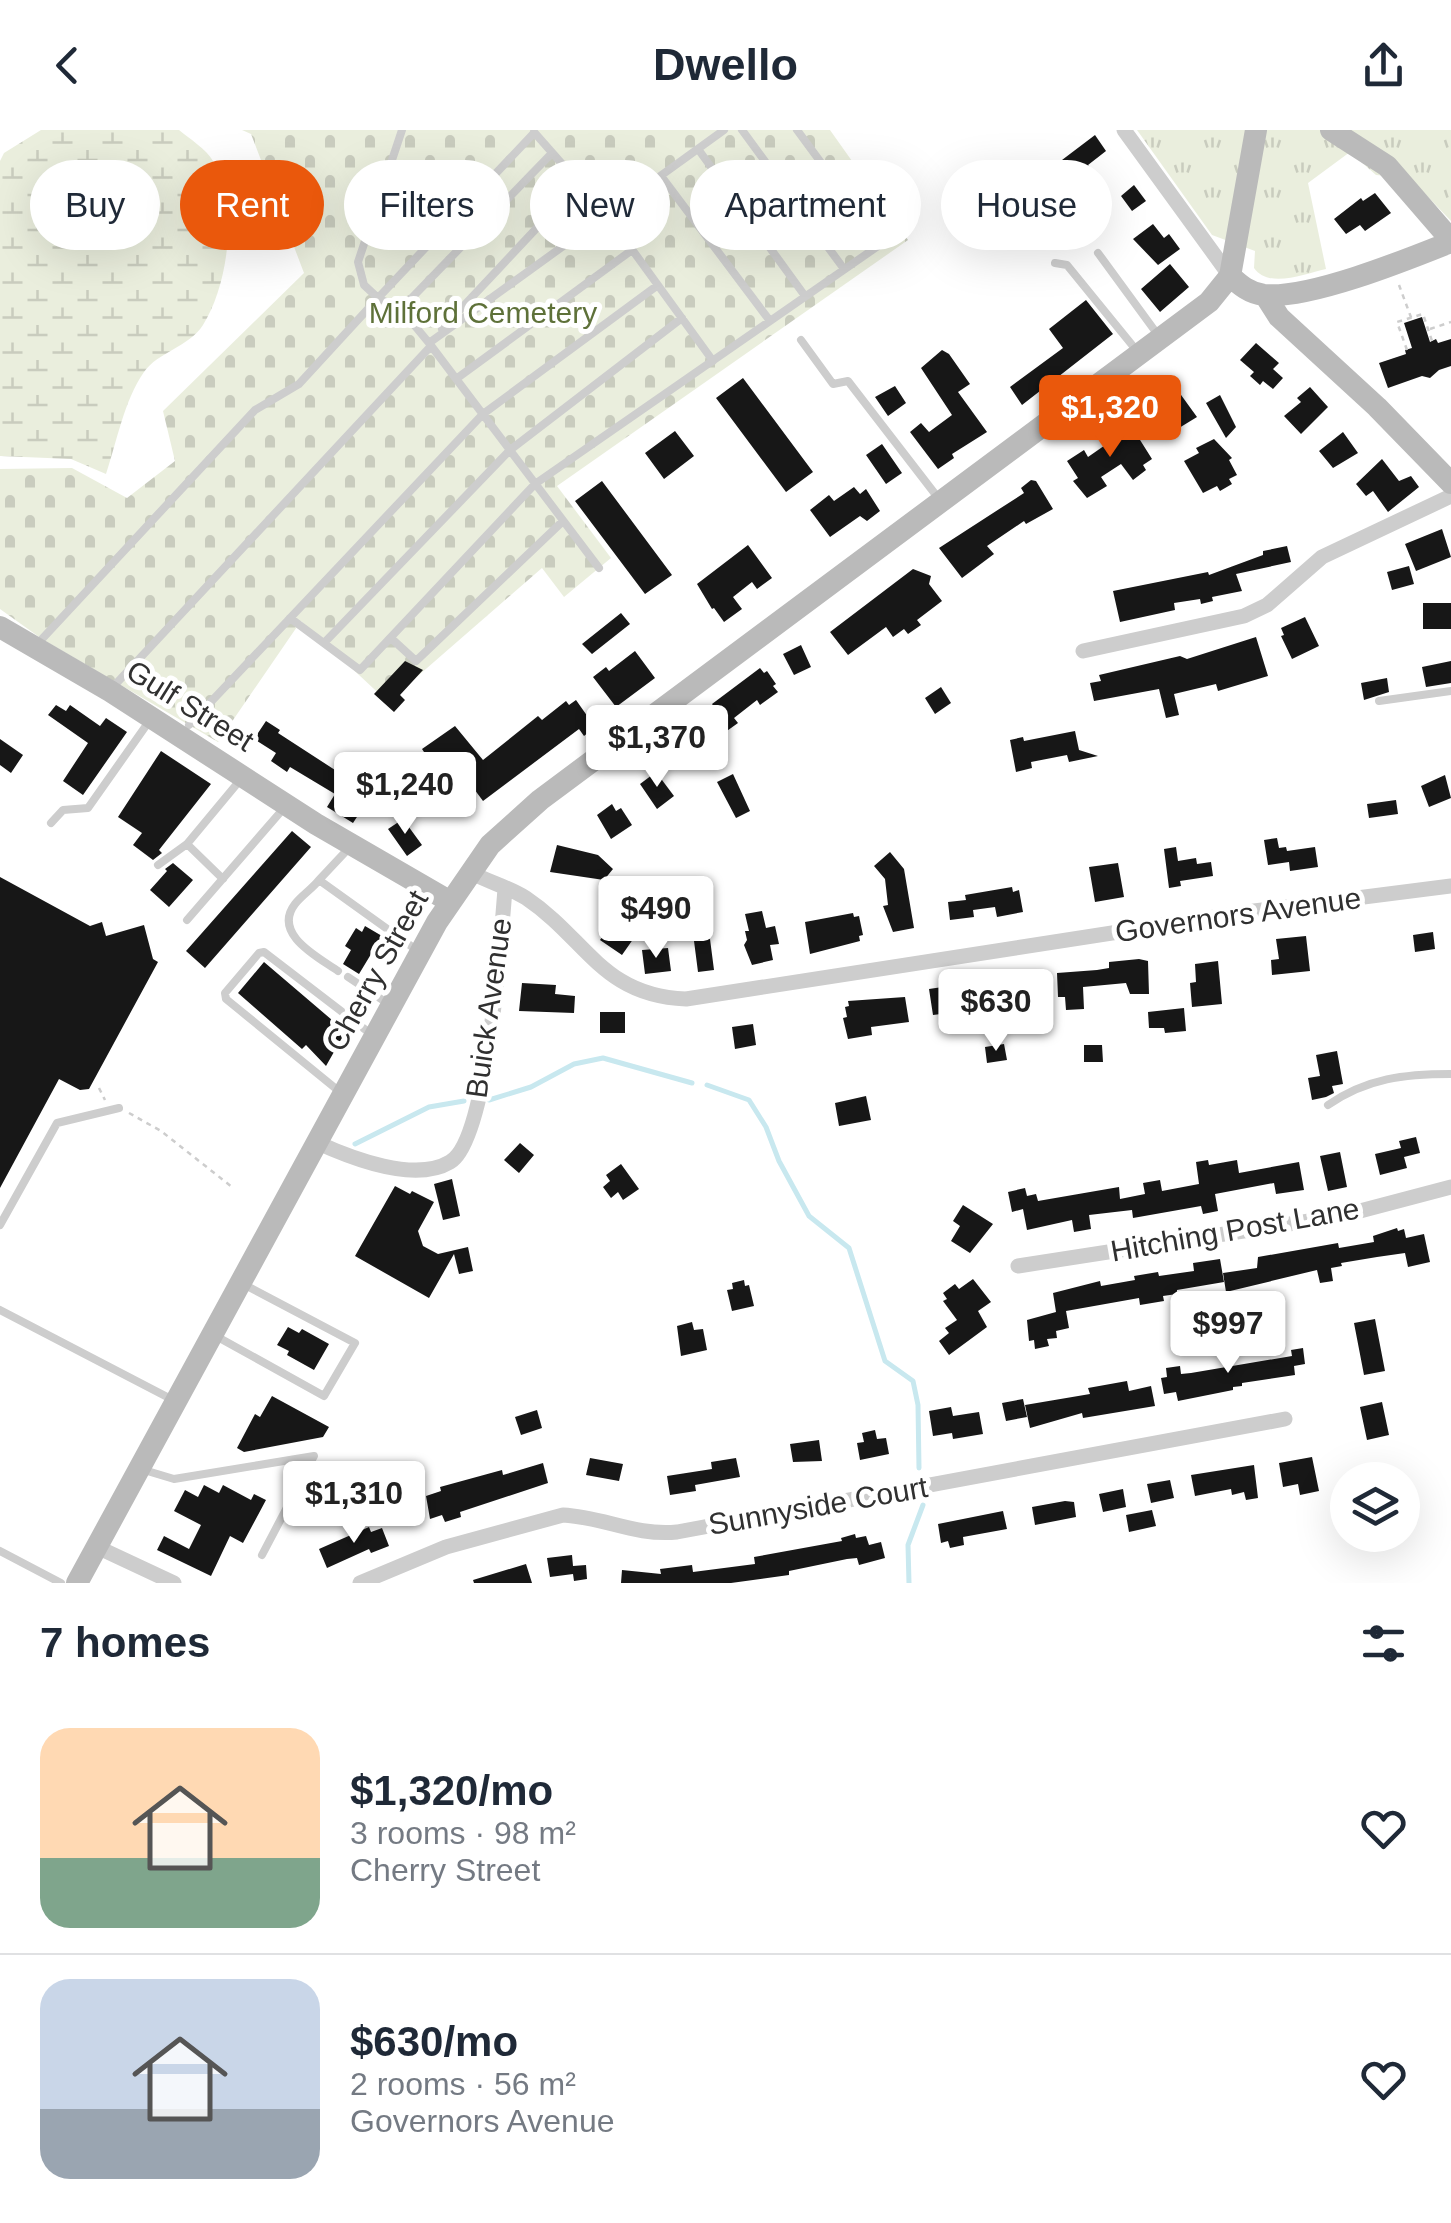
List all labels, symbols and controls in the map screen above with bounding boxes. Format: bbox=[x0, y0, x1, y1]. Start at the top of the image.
icon: back bbox=[40, 38, 95, 93]
icon: share bbox=[1356, 38, 1411, 93]
text: Dwello bbox=[653, 39, 798, 90]
chip: Buy bbox=[30, 160, 160, 250]
chip: Rent bbox=[180, 160, 324, 250]
chip: Filters bbox=[344, 160, 510, 250]
chip: New bbox=[530, 160, 670, 250]
chip: Apartment bbox=[690, 160, 921, 250]
chip: House bbox=[941, 160, 1112, 250]
park label: Milford Cemetery bbox=[369, 296, 597, 329]
pin: $1,320 bbox=[1029, 375, 1191, 460]
text: $1,320 bbox=[1061, 389, 1159, 425]
street label: Gulf Street bbox=[121, 654, 260, 758]
pin: $1,370 bbox=[576, 705, 738, 790]
text: $1,370 bbox=[608, 719, 706, 755]
pin: $1,240 bbox=[324, 752, 486, 837]
text: $1,240 bbox=[356, 766, 454, 802]
pin: $490 bbox=[597, 876, 715, 961]
street label: Governors Avenue bbox=[1113, 881, 1363, 948]
street label: Cherry Street bbox=[319, 884, 435, 1057]
text: $490 bbox=[620, 890, 692, 926]
street label: Buick Avenue bbox=[460, 916, 517, 1100]
pin: $630 bbox=[937, 969, 1055, 1054]
text: $630 bbox=[960, 983, 1032, 1019]
street label: Hitching Post Lane bbox=[1108, 1191, 1362, 1268]
pin: $997 bbox=[1169, 1291, 1287, 1376]
text: $997 bbox=[1192, 1305, 1264, 1341]
pin: $1,310 bbox=[273, 1461, 435, 1546]
map controls bbox=[1330, 1462, 1420, 1552]
button: layers bbox=[1330, 1462, 1420, 1552]
street label: Sunnyside Court bbox=[706, 1470, 931, 1541]
text: $1,310 bbox=[305, 1475, 403, 1511]
icon: filters bbox=[1356, 1616, 1411, 1671]
text: 7 homes bbox=[40, 1619, 210, 1666]
text: $1,320/mo bbox=[350, 1767, 553, 1814]
icon: home bbox=[120, 1768, 240, 1888]
icon: heart bbox=[1356, 1801, 1411, 1856]
text: 3 rooms · 98 m² bbox=[350, 1815, 576, 1851]
text: Cherry Street bbox=[350, 1852, 540, 1888]
text: $630/mo bbox=[350, 2018, 518, 2065]
icon: home bbox=[120, 2019, 240, 2139]
icon: heart bbox=[1356, 2052, 1411, 2107]
text: 2 rooms · 56 m² bbox=[350, 2066, 576, 2102]
text: Governors Avenue bbox=[350, 2103, 614, 2139]

